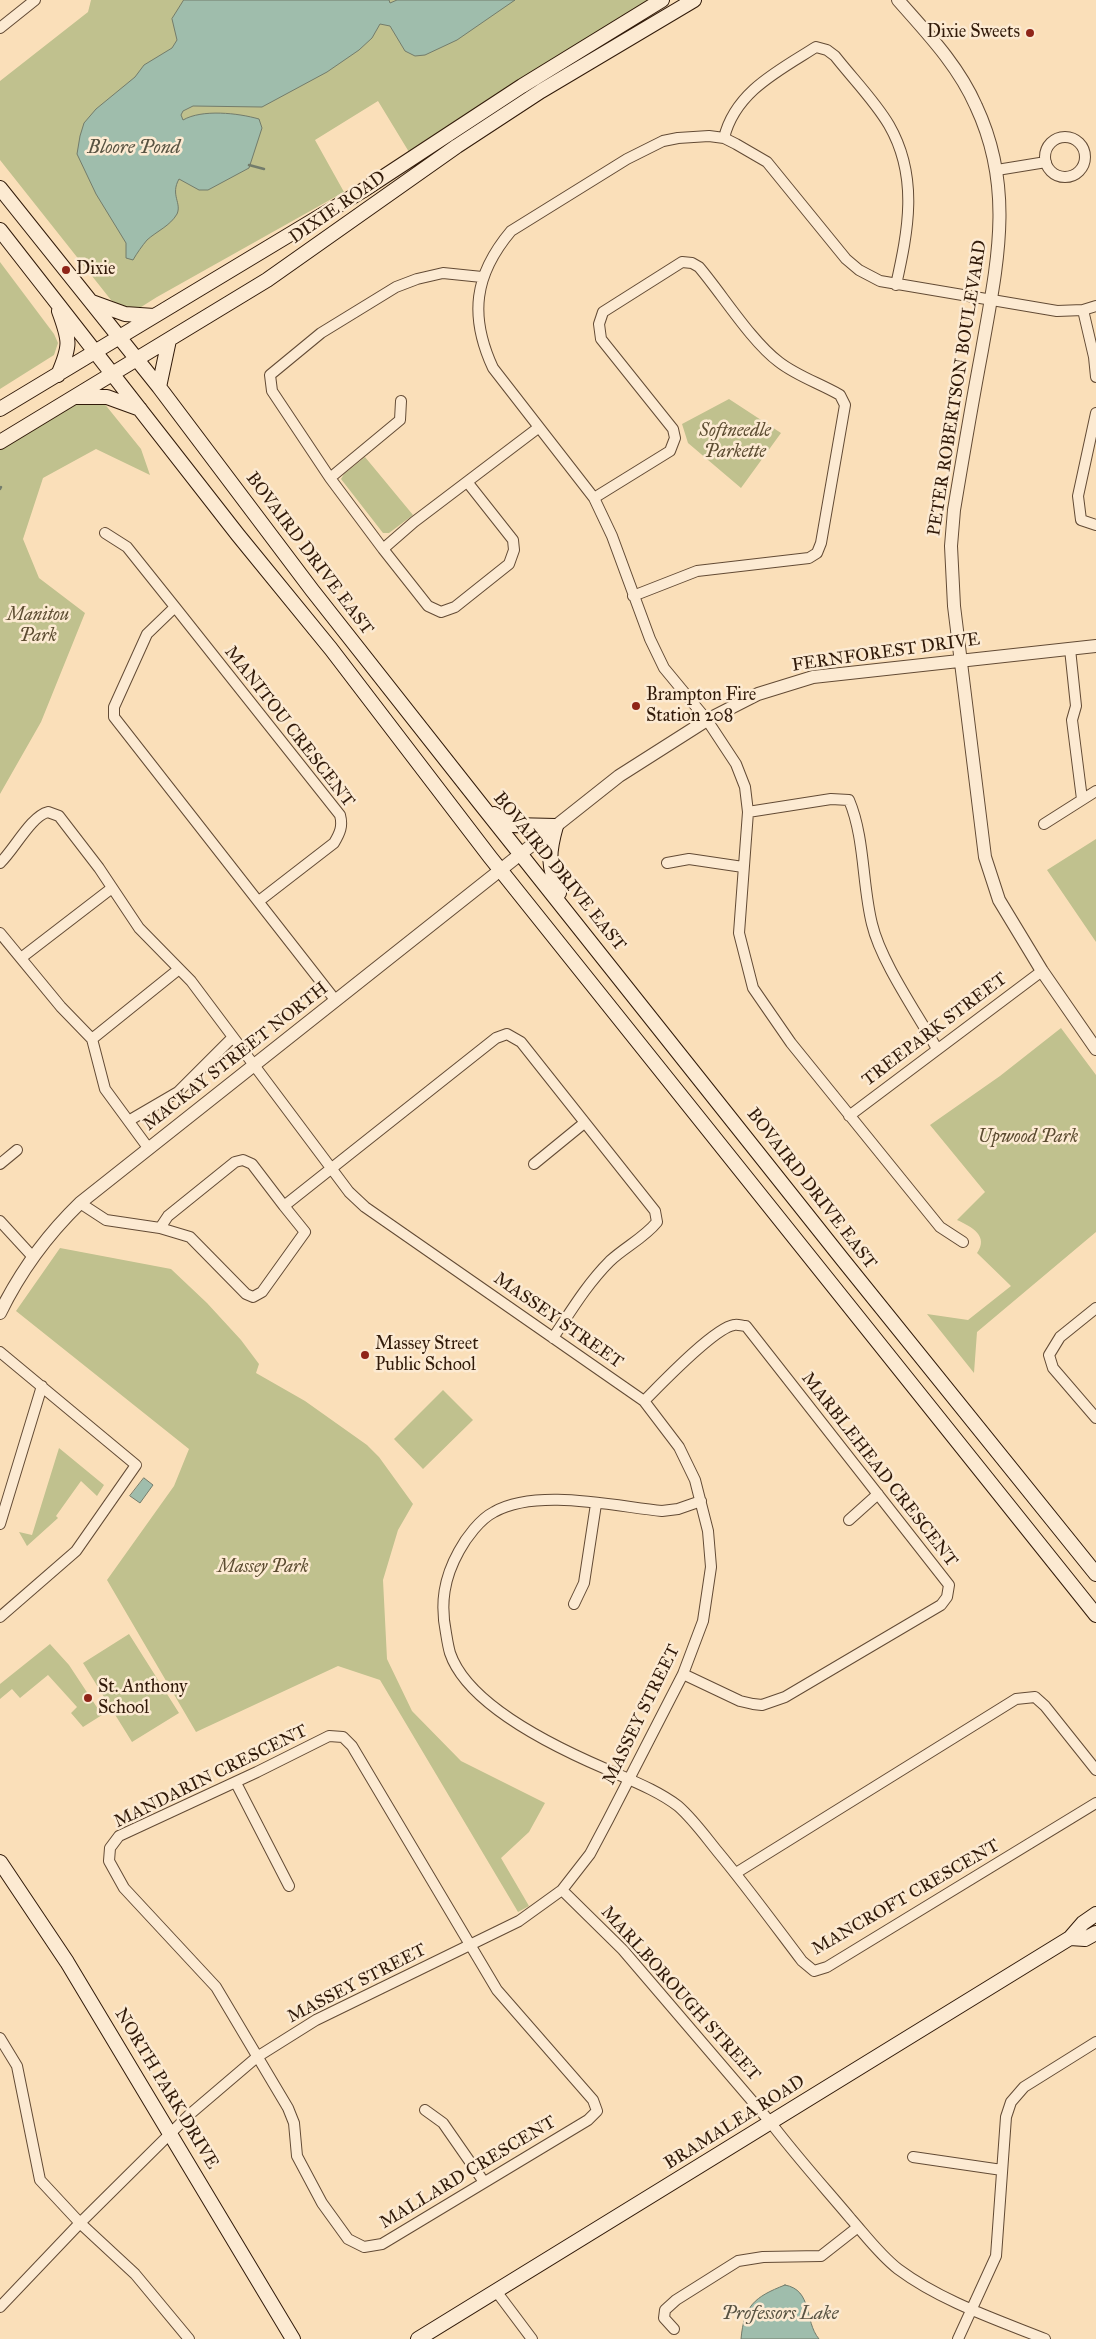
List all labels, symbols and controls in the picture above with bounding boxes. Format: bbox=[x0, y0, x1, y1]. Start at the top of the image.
place label: Dixie Sweets bbox=[927, 22, 1020, 44]
marker: Dixie Sweets bbox=[1024, 27, 1036, 39]
water label: Bloore Pond bbox=[87, 137, 181, 159]
street label: DIXIE ROAD bbox=[286, 167, 390, 249]
street label: PETER ROBERTSON BOULEVARD bbox=[924, 239, 992, 537]
place label: Dixie bbox=[76, 259, 116, 281]
marker: Dixie bbox=[60, 264, 72, 276]
park label: Softneedle Parkette bbox=[699, 421, 771, 464]
street label: BOVAIRD DRIVE EAST bbox=[241, 468, 377, 640]
park label: Manitou Park bbox=[7, 605, 69, 648]
street label: FERNFOREST DRIVE bbox=[791, 629, 981, 677]
street label: MANITOU CRESCENT bbox=[219, 642, 359, 812]
place label: Brampton Fire Station 208 bbox=[646, 685, 756, 728]
marker: Brampton Fire Station 208 bbox=[630, 700, 642, 712]
street label: BOVAIRD DRIVE EAST bbox=[488, 788, 630, 956]
street label: TREEPARK STREET bbox=[858, 969, 1012, 1091]
street label: MACKAY STREET NORTH bbox=[139, 978, 333, 1136]
street label: BOVAIRD DRIVE EAST bbox=[741, 1104, 881, 1274]
park label: Upwood Park bbox=[978, 1127, 1078, 1149]
street label: MASSEY STREET bbox=[489, 1268, 627, 1374]
place label: Massey Street Public School bbox=[375, 1334, 479, 1376]
marker: Massey Street Public School bbox=[359, 1349, 371, 1361]
street label: MARBLEHEAD CRESCENT bbox=[796, 1368, 962, 1572]
park label: Massey Park bbox=[217, 1557, 309, 1579]
street label: MASSEY STREET bbox=[599, 1642, 685, 1788]
place label: St. Anthony School bbox=[98, 1677, 187, 1720]
marker: St. Anthony School bbox=[82, 1692, 94, 1704]
street label: MANDARIN CRESCENT bbox=[111, 1721, 311, 1833]
street label: MANCROFT CRESCENT bbox=[808, 1835, 1004, 1961]
street label: MARLBOROUGH STREET bbox=[596, 1902, 764, 2086]
street label: MASSEY STREET bbox=[284, 1940, 430, 2028]
street label: NORTH PARK DRIVE bbox=[109, 2005, 223, 2173]
street label: BRAMALEA ROAD bbox=[661, 2071, 809, 2175]
street label: MALLARD CRESCENT bbox=[376, 2112, 560, 2234]
water label: Professors Lake bbox=[721, 2303, 839, 2325]

